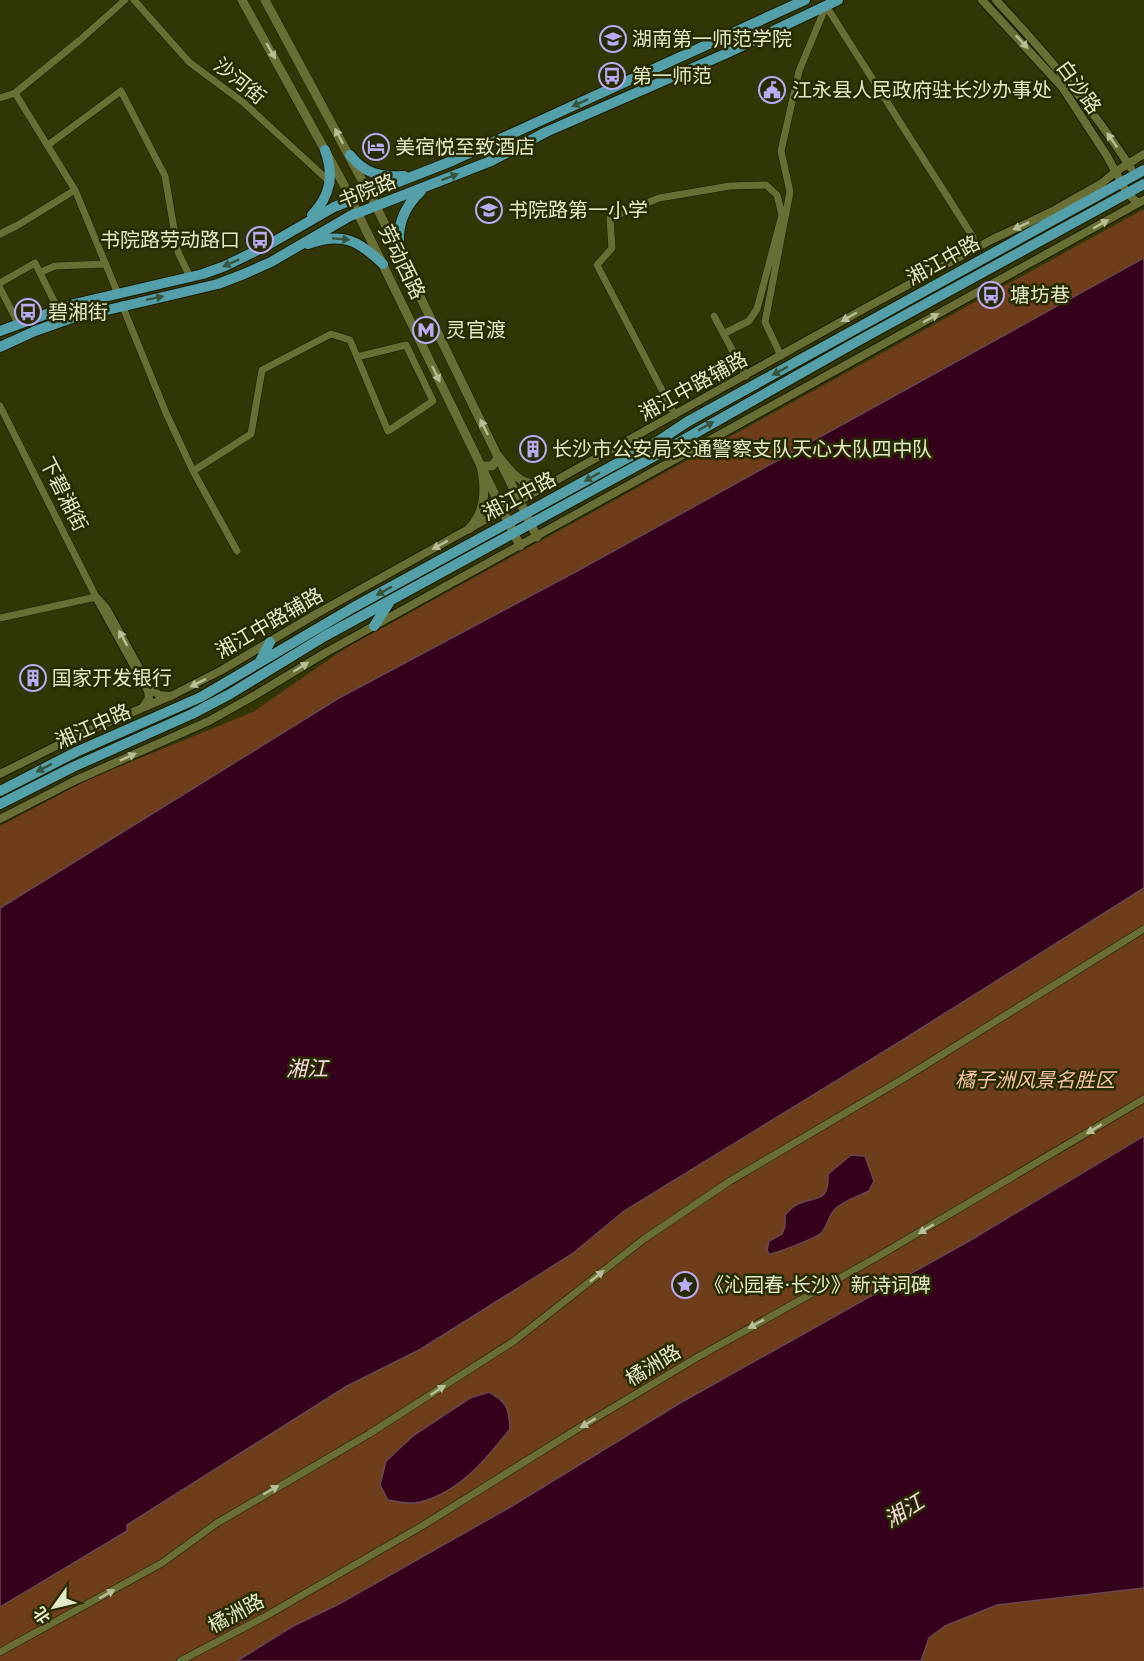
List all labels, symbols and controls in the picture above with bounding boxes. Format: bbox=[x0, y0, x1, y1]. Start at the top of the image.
school or university icon: 湖南第一师范学院 bbox=[598, 24, 628, 54]
place label: 湖南第一师范学院 bbox=[632, 28, 792, 50]
one-way arrow bbox=[1015, 35, 1029, 50]
one-way arrow bbox=[266, 43, 276, 60]
street label: 沙河街 bbox=[210, 54, 270, 108]
street label: 白沙路 bbox=[1052, 56, 1106, 118]
bus stop icon: 第一师范 bbox=[597, 61, 627, 91]
place label: 第一师范 bbox=[632, 65, 712, 87]
public building icon: 江永县人民政府驻长沙办事处 bbox=[757, 75, 787, 105]
place label: 江永县人民政府驻长沙办事处 bbox=[792, 79, 1052, 101]
one-way arrow bbox=[571, 98, 588, 107]
one-way arrow bbox=[334, 127, 344, 144]
hotel icon: 美宿悦至致酒店 bbox=[361, 132, 391, 162]
one-way arrow bbox=[1106, 133, 1118, 149]
place label: 美宿悦至致酒店 bbox=[395, 136, 535, 158]
street label: 书院路 bbox=[335, 170, 399, 212]
one-way arrow bbox=[442, 172, 460, 182]
school or university icon: 书院路第一小学 bbox=[474, 195, 504, 225]
place label: 书院路第一小学 bbox=[508, 199, 648, 221]
one-way arrow bbox=[1093, 219, 1110, 229]
street label: 劳动西路 bbox=[375, 221, 429, 303]
one-way arrow bbox=[1013, 221, 1030, 230]
bus stop icon: 书院路劳动路口 bbox=[245, 225, 275, 255]
place label: 书院路劳动路口 bbox=[100, 229, 240, 251]
street label: 湘江中路 bbox=[903, 231, 983, 289]
one-way arrow bbox=[331, 235, 350, 244]
one-way arrow bbox=[222, 258, 240, 268]
bus stop icon: 塘坊巷 bbox=[976, 280, 1006, 310]
place label: 塘坊巷 bbox=[1010, 284, 1070, 306]
one-way arrow bbox=[146, 292, 165, 302]
bus stop icon: 碧湘街 bbox=[13, 297, 43, 327]
place label: 碧湘街 bbox=[48, 301, 108, 323]
one-way arrow bbox=[841, 312, 858, 322]
one-way arrow bbox=[922, 313, 939, 323]
metro station icon: 灵官渡 bbox=[411, 315, 441, 345]
place label: 灵官渡 bbox=[446, 319, 506, 341]
street label: 湘江中路辅路 bbox=[635, 347, 751, 425]
one-way arrow bbox=[432, 365, 441, 382]
one-way arrow bbox=[772, 366, 789, 376]
one-way arrow bbox=[480, 419, 489, 436]
one-way arrow bbox=[698, 421, 715, 431]
building icon: 长沙市公安局交通警察支队天心大队四中队 bbox=[518, 434, 548, 464]
place label: 长沙市公安局交通警察支队天心大队四中队 bbox=[552, 438, 932, 460]
street label: 下碧湘街 bbox=[36, 453, 92, 535]
street label: 湘江中路 bbox=[479, 468, 559, 524]
one-way arrow bbox=[584, 472, 601, 482]
one-way arrow bbox=[431, 540, 448, 550]
street label: 湘江中路辅路 bbox=[212, 583, 326, 663]
one-way arrow bbox=[376, 585, 392, 596]
one-way arrow bbox=[118, 630, 128, 647]
one-way arrow bbox=[293, 662, 309, 673]
building icon: 国家开发银行 bbox=[18, 663, 48, 693]
place label: 国家开发银行 bbox=[52, 667, 172, 689]
one-way arrow bbox=[189, 678, 206, 687]
street label: 湘江中路 bbox=[52, 700, 134, 752]
one-way arrow bbox=[120, 752, 138, 762]
one-way arrow bbox=[36, 763, 53, 773]
water label: 湘江 bbox=[286, 1057, 330, 1081]
park label: 橘子洲风景名胜区 bbox=[955, 1069, 1118, 1091]
one-way arrow bbox=[1086, 1124, 1102, 1135]
one-way arrow bbox=[918, 1223, 934, 1234]
place icon: 《沁园春·长沙》新诗词碑 bbox=[670, 1270, 700, 1300]
one-way arrow bbox=[589, 1271, 604, 1283]
place label: 《沁园春·长沙》新诗词碑 bbox=[704, 1274, 931, 1296]
one-way arrow bbox=[747, 1319, 764, 1329]
street label: 橘洲路 bbox=[622, 1340, 684, 1390]
one-way arrow bbox=[430, 1384, 446, 1395]
one-way arrow bbox=[580, 1417, 596, 1428]
one-way arrow bbox=[263, 1485, 279, 1496]
water label: 湘江 bbox=[880, 1489, 930, 1532]
north arrow bbox=[24, 1577, 84, 1637]
one-way arrow bbox=[99, 1589, 116, 1599]
street label: 橘洲路 bbox=[204, 1589, 268, 1637]
text: 北 bbox=[30, 1604, 54, 1627]

